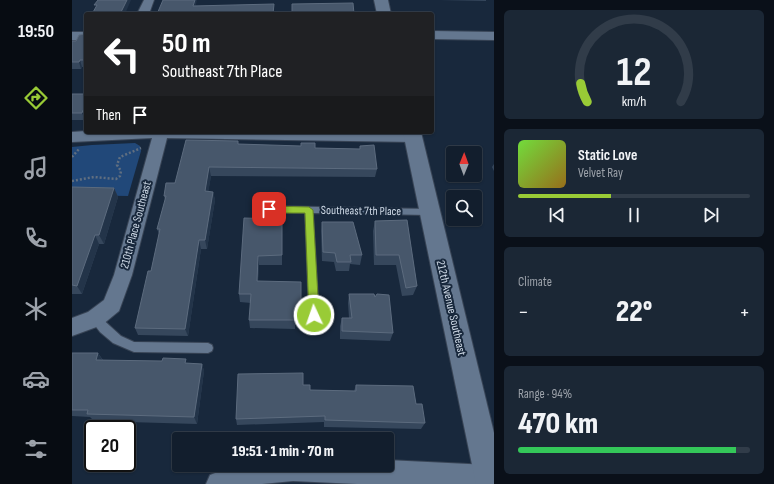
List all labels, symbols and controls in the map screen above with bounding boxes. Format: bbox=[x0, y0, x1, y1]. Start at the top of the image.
text: 19:50 bbox=[18, 21, 54, 42]
text: 50 m bbox=[162, 27, 211, 60]
icon: left bbox=[96, 28, 148, 80]
text: 12 bbox=[617, 48, 652, 97]
text: Southeast 7th Place bbox=[162, 61, 283, 82]
icon: directions bbox=[22, 84, 50, 112]
text: km/h bbox=[622, 93, 646, 110]
icon: arrive bbox=[129, 104, 151, 126]
text: Then bbox=[96, 106, 121, 125]
north arrow bbox=[446, 146, 482, 182]
map controls bbox=[446, 146, 482, 226]
text: Static Love bbox=[578, 146, 637, 165]
icon: music bbox=[22, 154, 50, 182]
text: Velvet Ray bbox=[578, 165, 623, 181]
street label: 210th Place Southeast bbox=[117, 179, 155, 270]
button: search bbox=[446, 190, 482, 226]
pin bbox=[252, 192, 286, 226]
icon: arrive bbox=[258, 198, 280, 220]
street label: Southeast 7th Place bbox=[321, 203, 401, 219]
icon: previous bbox=[546, 204, 568, 226]
icon: pause bbox=[623, 204, 645, 226]
icon: next bbox=[700, 204, 722, 226]
icon: phone bbox=[22, 224, 50, 252]
street label: 212th Avenue Southeast bbox=[433, 259, 469, 358]
text: Climate bbox=[518, 274, 552, 290]
position arrow bbox=[293, 294, 335, 336]
text: 22° bbox=[616, 294, 652, 330]
icon: climate bbox=[22, 295, 50, 323]
text: − bbox=[518, 299, 529, 326]
text: + bbox=[739, 299, 750, 326]
icon: car bbox=[22, 365, 50, 393]
text: Range · 94% bbox=[518, 386, 572, 402]
text: 470 km bbox=[518, 406, 598, 442]
speed limit sign: 20 bbox=[84, 420, 136, 472]
icon: filters bbox=[22, 435, 50, 463]
text: 19:51 · 1 min · 70 m bbox=[232, 442, 334, 461]

